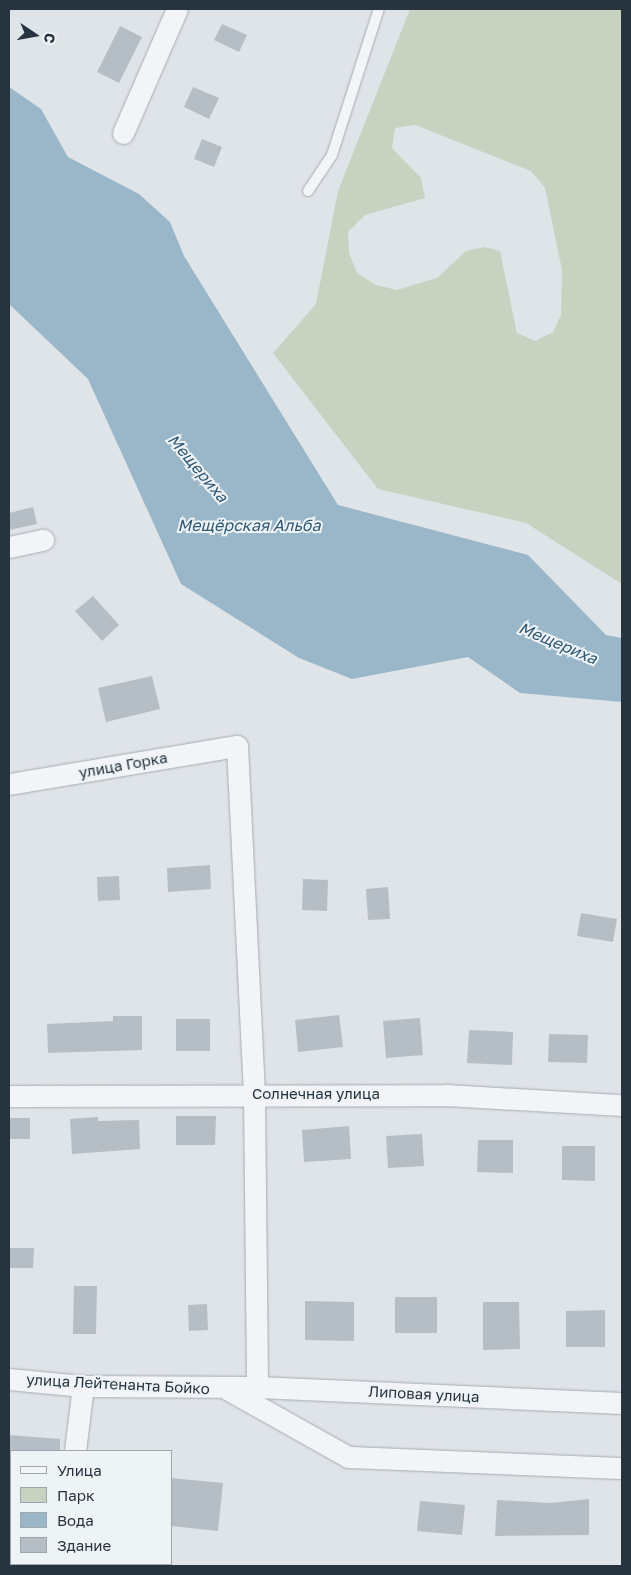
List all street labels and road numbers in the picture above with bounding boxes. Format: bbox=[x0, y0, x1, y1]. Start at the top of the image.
street label: улица Горка bbox=[77, 748, 169, 782]
street label: Солнечная улица bbox=[252, 1085, 380, 1103]
street label: улица Лейтенанта Бойко bbox=[26, 1370, 210, 1398]
street label: Липовая улица bbox=[368, 1382, 480, 1406]

